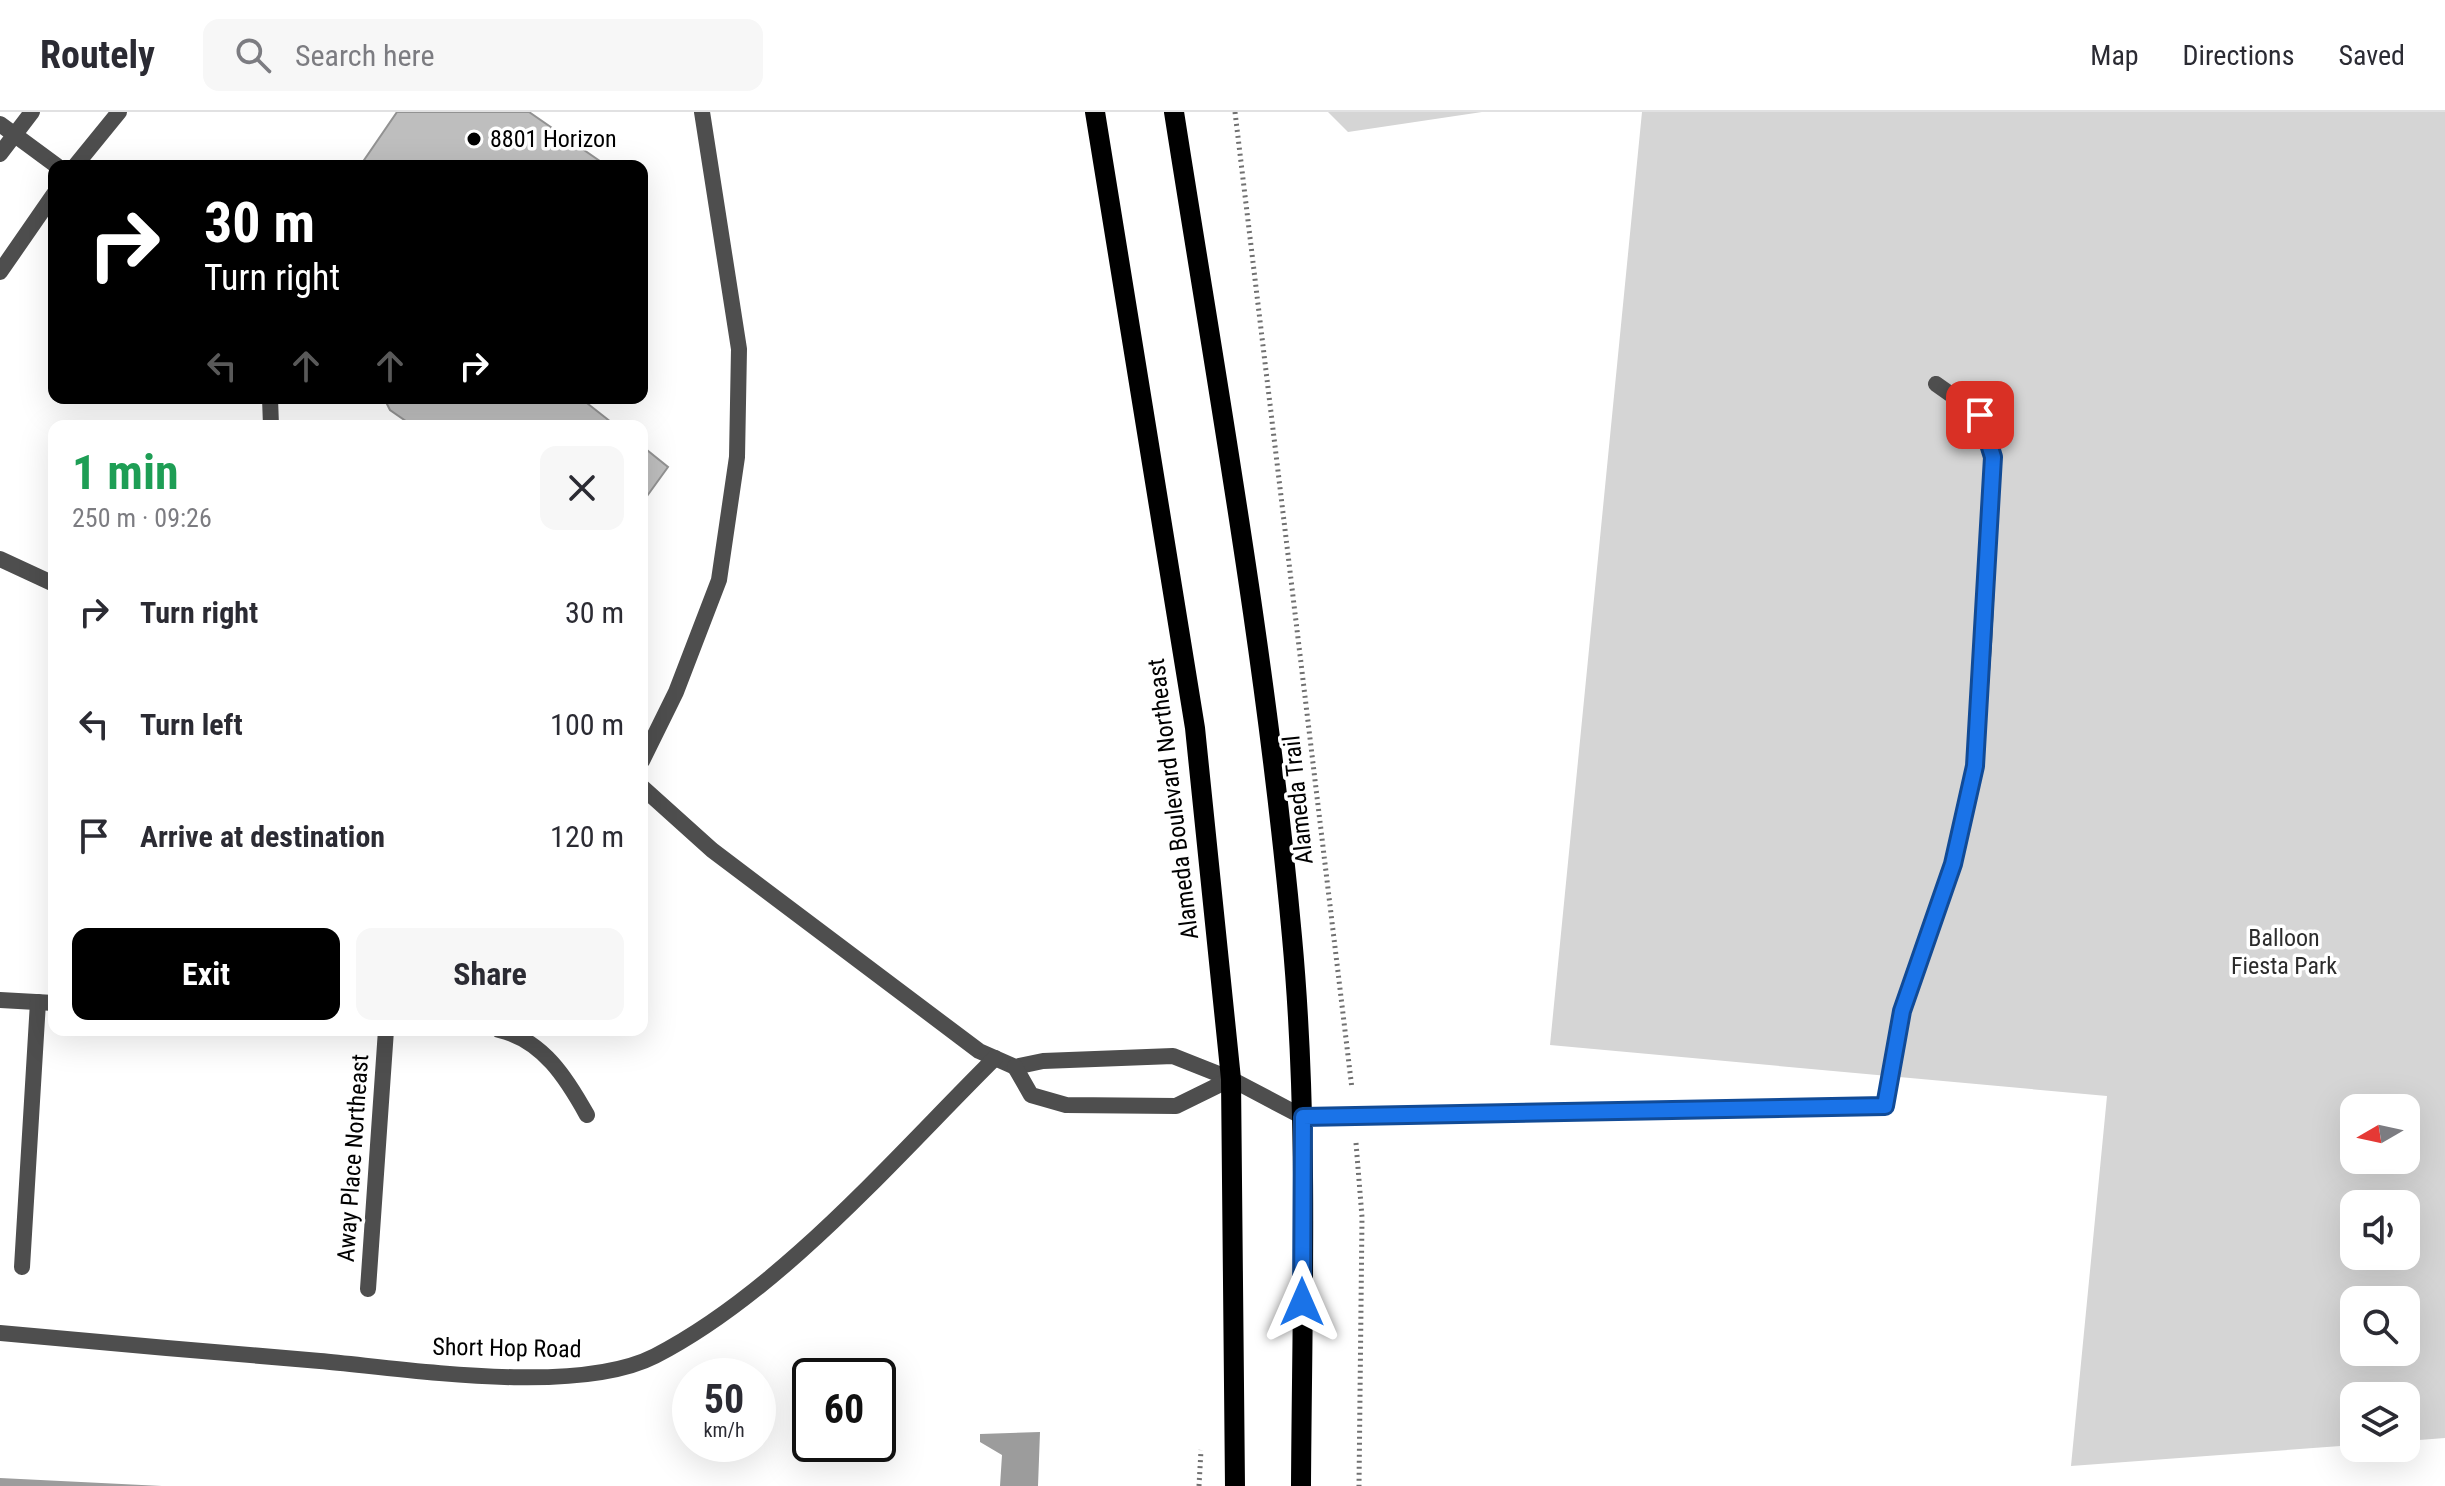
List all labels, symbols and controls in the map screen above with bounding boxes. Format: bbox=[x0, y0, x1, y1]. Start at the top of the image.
search box bbox=[203, 19, 763, 91]
text: Routely bbox=[40, 33, 155, 77]
icon: search bbox=[231, 33, 275, 77]
text: Search here bbox=[295, 38, 435, 73]
text: Map bbox=[2090, 39, 2139, 72]
text: Directions bbox=[2183, 39, 2294, 72]
text: Saved bbox=[2338, 39, 2405, 72]
place label: 8801 Horizon bbox=[490, 125, 617, 153]
marker: 8801 Horizon bbox=[465, 130, 483, 148]
text: 30 m bbox=[204, 190, 315, 256]
icon: right bbox=[72, 192, 176, 296]
text: Turn right bbox=[204, 257, 340, 299]
icon: left bbox=[200, 344, 244, 388]
icon: ahead bbox=[284, 344, 328, 388]
icon: ahead bbox=[368, 344, 412, 388]
icon: right bbox=[452, 344, 496, 388]
pin bbox=[1946, 381, 2014, 449]
icon: arrive bbox=[1958, 393, 2002, 437]
text: 1 min bbox=[72, 444, 179, 501]
button: close bbox=[540, 446, 624, 530]
text: 250 m · 09:26 bbox=[72, 503, 212, 533]
icon: right bbox=[72, 590, 116, 634]
text: Turn right bbox=[140, 595, 258, 630]
text: 30 m bbox=[565, 595, 624, 630]
street label: Alameda Boulevard Northeast bbox=[1142, 657, 1204, 941]
icon: left bbox=[72, 702, 116, 746]
text: Turn left bbox=[140, 707, 243, 742]
text: 100 m bbox=[550, 707, 624, 742]
street label: Alameda Trail bbox=[1277, 734, 1319, 866]
icon: arrive bbox=[72, 814, 116, 858]
text: Arrive at destination bbox=[140, 819, 385, 854]
text: 120 m bbox=[550, 819, 624, 854]
park label: Balloon Fiesta Park bbox=[2231, 924, 2337, 980]
button: Exit bbox=[72, 928, 340, 1020]
button: Share bbox=[356, 928, 624, 1020]
street label: Away Place Northeast bbox=[332, 1053, 374, 1263]
north arrow bbox=[2340, 1094, 2420, 1174]
map controls bbox=[2340, 1094, 2420, 1462]
button: sound bbox=[2340, 1190, 2420, 1270]
position arrow bbox=[1260, 1260, 1344, 1344]
button: search bbox=[2340, 1286, 2420, 1366]
street label: Short Hop Road bbox=[432, 1333, 582, 1363]
speed limit sign: 60 bbox=[792, 1358, 896, 1462]
text: 50 bbox=[704, 1376, 744, 1423]
button: layers bbox=[2340, 1382, 2420, 1462]
text: km/h bbox=[703, 1418, 745, 1442]

